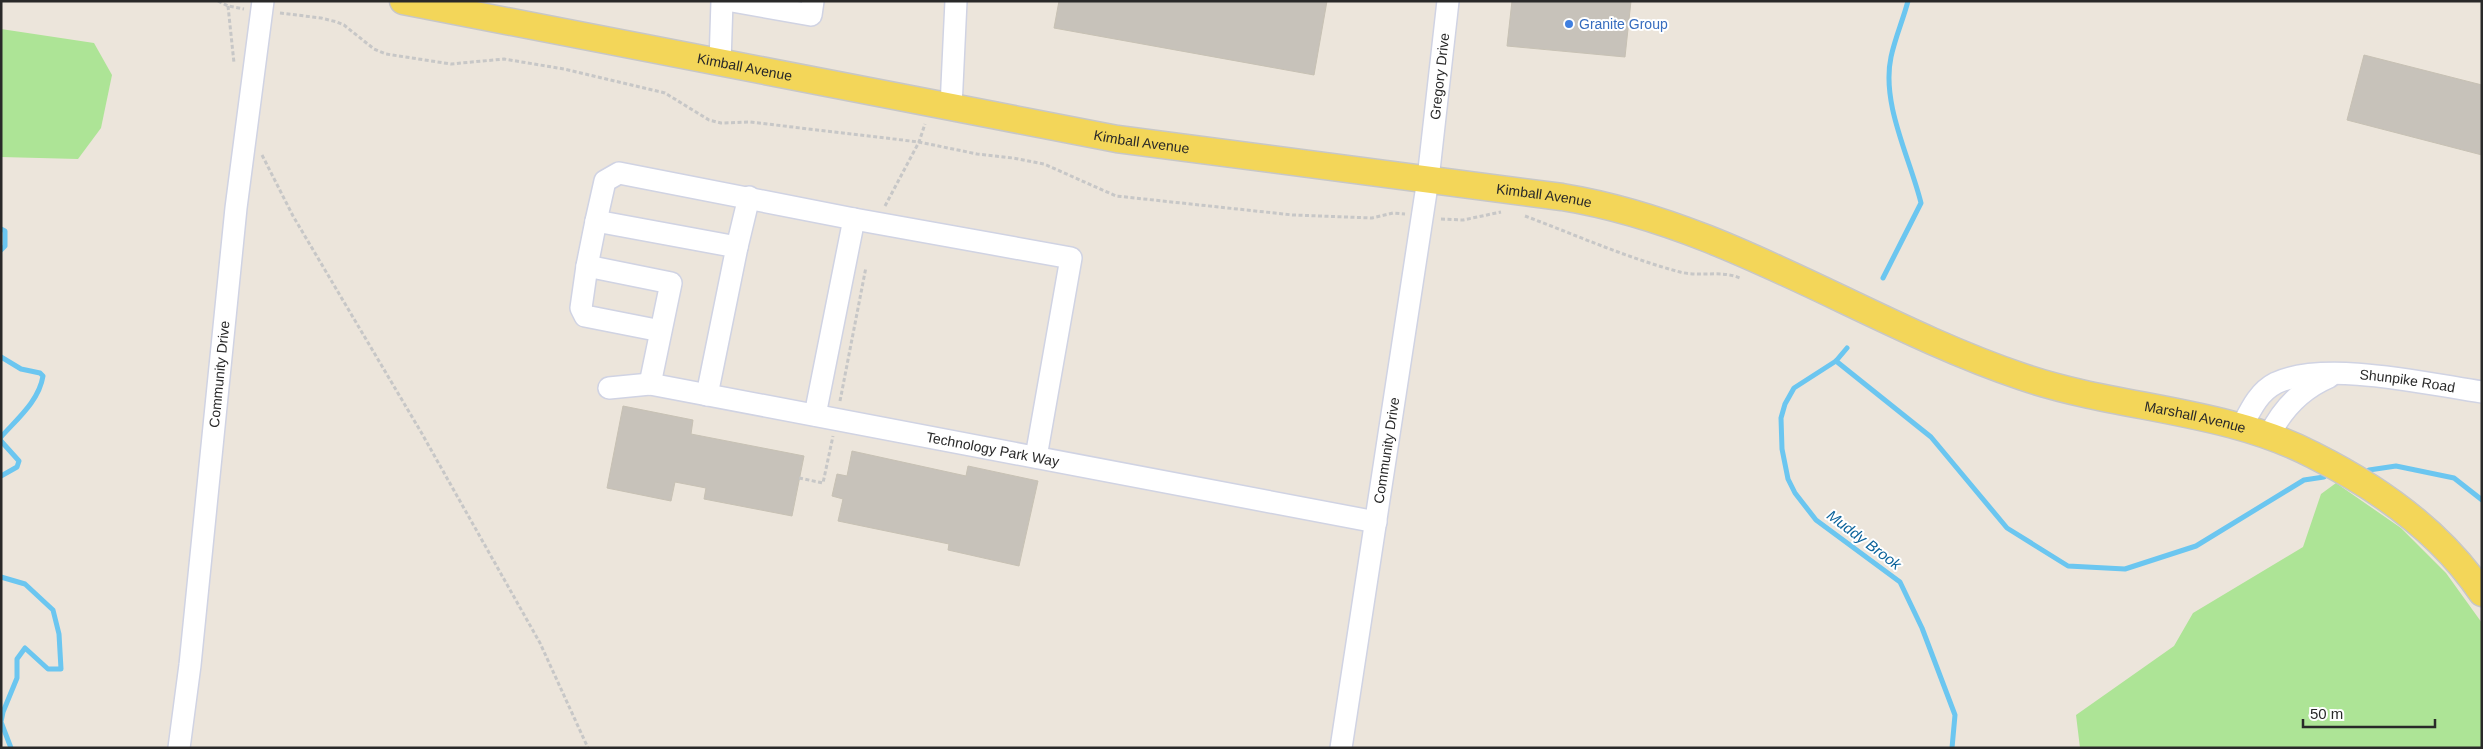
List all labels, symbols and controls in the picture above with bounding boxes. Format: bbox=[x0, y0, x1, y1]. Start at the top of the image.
place label: Granite Group bbox=[1579, 16, 1668, 32]
marker: Granite Group bbox=[1563, 18, 1575, 30]
street label: Gregory Drive bbox=[1427, 32, 1452, 120]
street label: Kimball Avenue bbox=[696, 50, 794, 84]
street label: Kimball Avenue bbox=[1092, 127, 1191, 156]
street label: Kimball Avenue bbox=[1495, 181, 1594, 211]
street label: Community Drive bbox=[206, 320, 233, 428]
street label: Shunpike Road bbox=[2359, 366, 2456, 395]
street label: Community Drive bbox=[1370, 396, 1403, 505]
street label: Marshall Avenue bbox=[2143, 398, 2248, 436]
street label: Technology Park Way bbox=[925, 429, 1060, 470]
water label: Muddy Brook bbox=[1824, 506, 1906, 574]
scale bar bbox=[2303, 696, 2436, 728]
text: 50 m bbox=[2310, 705, 2343, 722]

